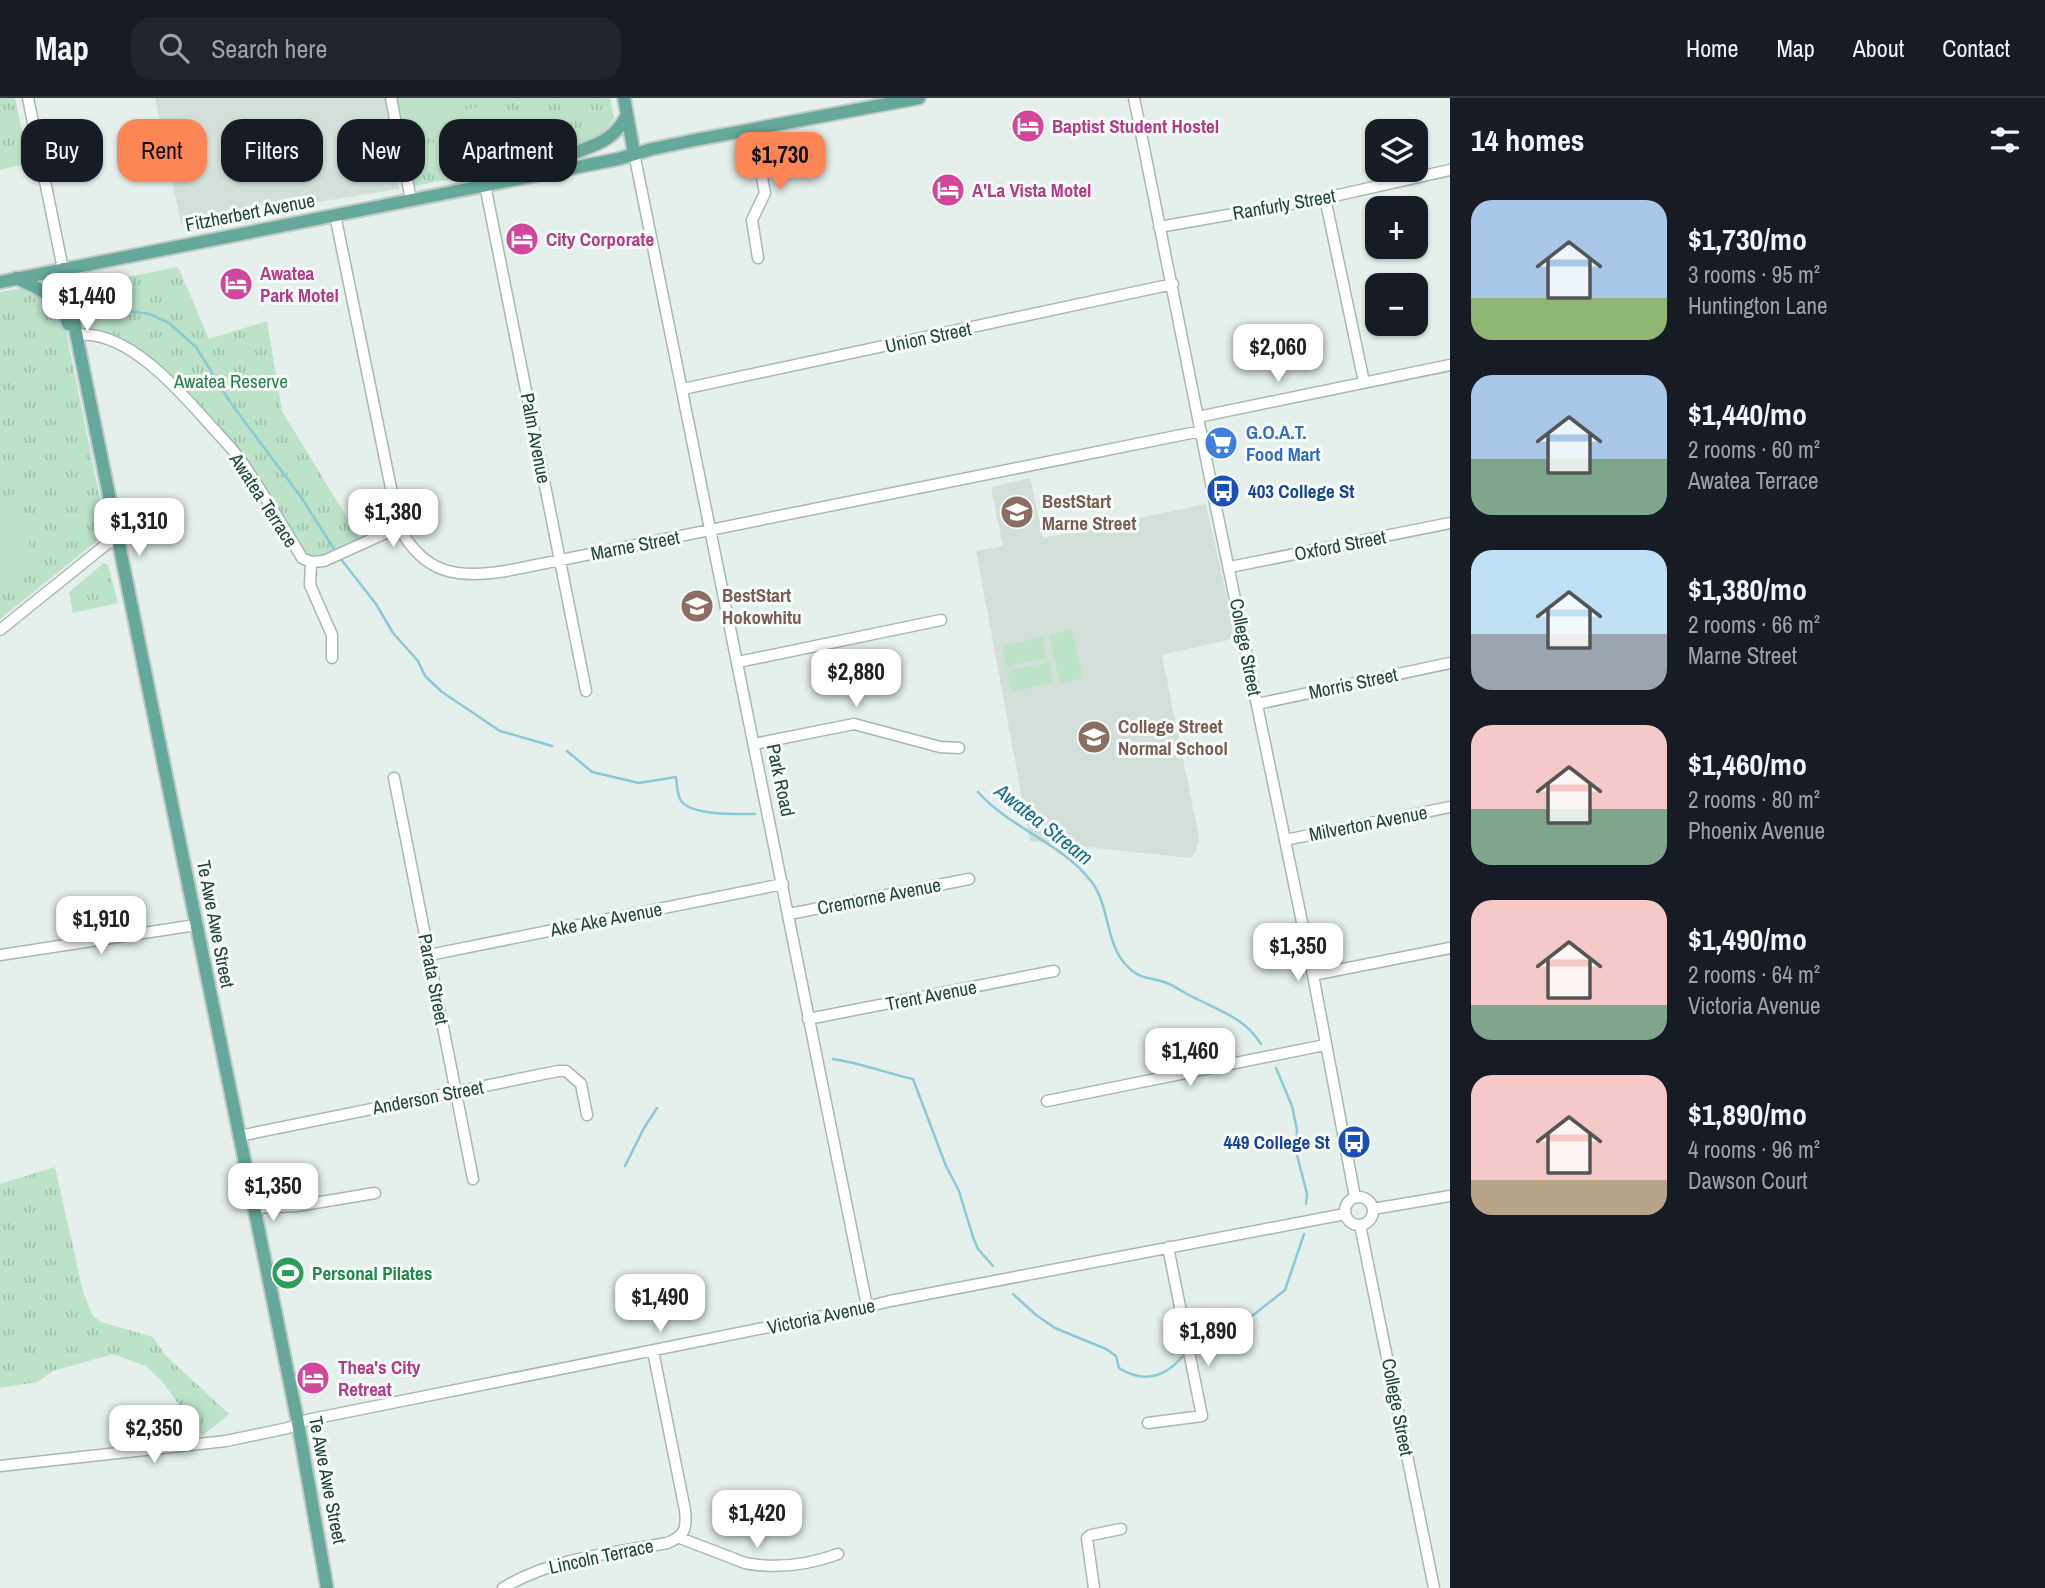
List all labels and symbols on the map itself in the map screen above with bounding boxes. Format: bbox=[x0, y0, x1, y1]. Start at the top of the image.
hotel icon: Baptist Student Hostel bbox=[1009, 107, 1047, 145]
place label: Baptist Student Hostel bbox=[1052, 113, 1219, 139]
pin: $1,730 bbox=[723, 132, 837, 192]
hotel icon: A'La Vista Motel bbox=[929, 171, 967, 209]
place label: A'La Vista Motel bbox=[972, 177, 1091, 203]
street label: Ranfurly Street bbox=[1231, 182, 1338, 226]
street label: Fitzherbert Avenue bbox=[183, 187, 317, 237]
hotel icon: City Corporate bbox=[503, 220, 541, 258]
place label: City Corporate bbox=[546, 226, 655, 252]
place label: Awatea Park Motel bbox=[260, 260, 339, 308]
hotel icon: Awatea Park Motel bbox=[217, 265, 255, 303]
pin: $1,440 bbox=[30, 274, 144, 333]
street label: Union Street bbox=[883, 315, 974, 359]
pin: $2,060 bbox=[1221, 324, 1335, 384]
park label: Awatea Reserve bbox=[173, 368, 288, 394]
street label: Palm Avenue bbox=[515, 391, 557, 485]
place label: G.O.A.T. Food Mart bbox=[1246, 419, 1321, 467]
supermarket icon: G.O.A.T. Food Mart bbox=[1202, 424, 1240, 462]
street label: Awatea Terrace bbox=[223, 447, 304, 552]
bus stop icon: 403 College St bbox=[1204, 472, 1242, 510]
place label: 403 College St bbox=[1248, 478, 1355, 504]
place label: BestStart Marne Street bbox=[1042, 488, 1136, 536]
pin: $1,380 bbox=[336, 490, 450, 549]
school or university icon: BestStart Marne Street bbox=[998, 493, 1036, 531]
pin: $1,310 bbox=[82, 498, 196, 558]
street label: Oxford Street bbox=[1292, 523, 1389, 567]
street label: Marne Street bbox=[588, 524, 682, 566]
place label: BestStart Hokowhitu bbox=[722, 582, 802, 630]
school or university icon: BestStart Hokowhitu bbox=[678, 587, 716, 625]
street label: College Street bbox=[1224, 596, 1268, 699]
pin: $2,880 bbox=[799, 650, 913, 709]
street label: Morris Street bbox=[1306, 661, 1400, 705]
place label: College Street Normal School bbox=[1118, 713, 1228, 761]
school or university icon: College Street Normal School bbox=[1075, 718, 1113, 756]
street label: Park Road bbox=[761, 741, 801, 819]
water label: Awatea Stream bbox=[988, 776, 1099, 872]
street label: Milverton Avenue bbox=[1307, 799, 1429, 847]
street label: Te Awe Awe Street bbox=[191, 858, 241, 991]
street label: Cremorne Avenue bbox=[815, 871, 943, 921]
street label: Ake Ake Avenue bbox=[547, 895, 664, 943]
pin: $1,910 bbox=[44, 896, 158, 956]
pin: $1,350 bbox=[1241, 924, 1355, 983]
street label: Parata Street bbox=[412, 931, 456, 1027]
street label: Trent Avenue bbox=[883, 973, 979, 1017]
pin: $1,460 bbox=[1133, 1028, 1247, 1088]
street label: Anderson Street bbox=[369, 1073, 486, 1121]
bus stop icon: 449 College St bbox=[1335, 1123, 1373, 1161]
place label: 449 College St bbox=[1223, 1129, 1330, 1155]
pin: $1,350 bbox=[216, 1164, 330, 1223]
sports icon: Personal Pilates bbox=[269, 1254, 307, 1292]
place label: Personal Pilates bbox=[312, 1260, 432, 1286]
pin: $1,490 bbox=[603, 1274, 717, 1334]
street label: Victoria Avenue bbox=[765, 1292, 877, 1340]
pin: $1,890 bbox=[1151, 1308, 1265, 1368]
place label: Thea's City Retreat bbox=[338, 1354, 421, 1402]
street label: College Street bbox=[1376, 1356, 1420, 1459]
hotel icon: Thea's City Retreat bbox=[294, 1359, 332, 1397]
pin: $2,350 bbox=[97, 1406, 211, 1465]
street label: Te Awe Awe Street bbox=[303, 1414, 353, 1547]
pin: $1,420 bbox=[700, 1490, 814, 1550]
street label: Lincoln Terrace bbox=[546, 1532, 656, 1580]

